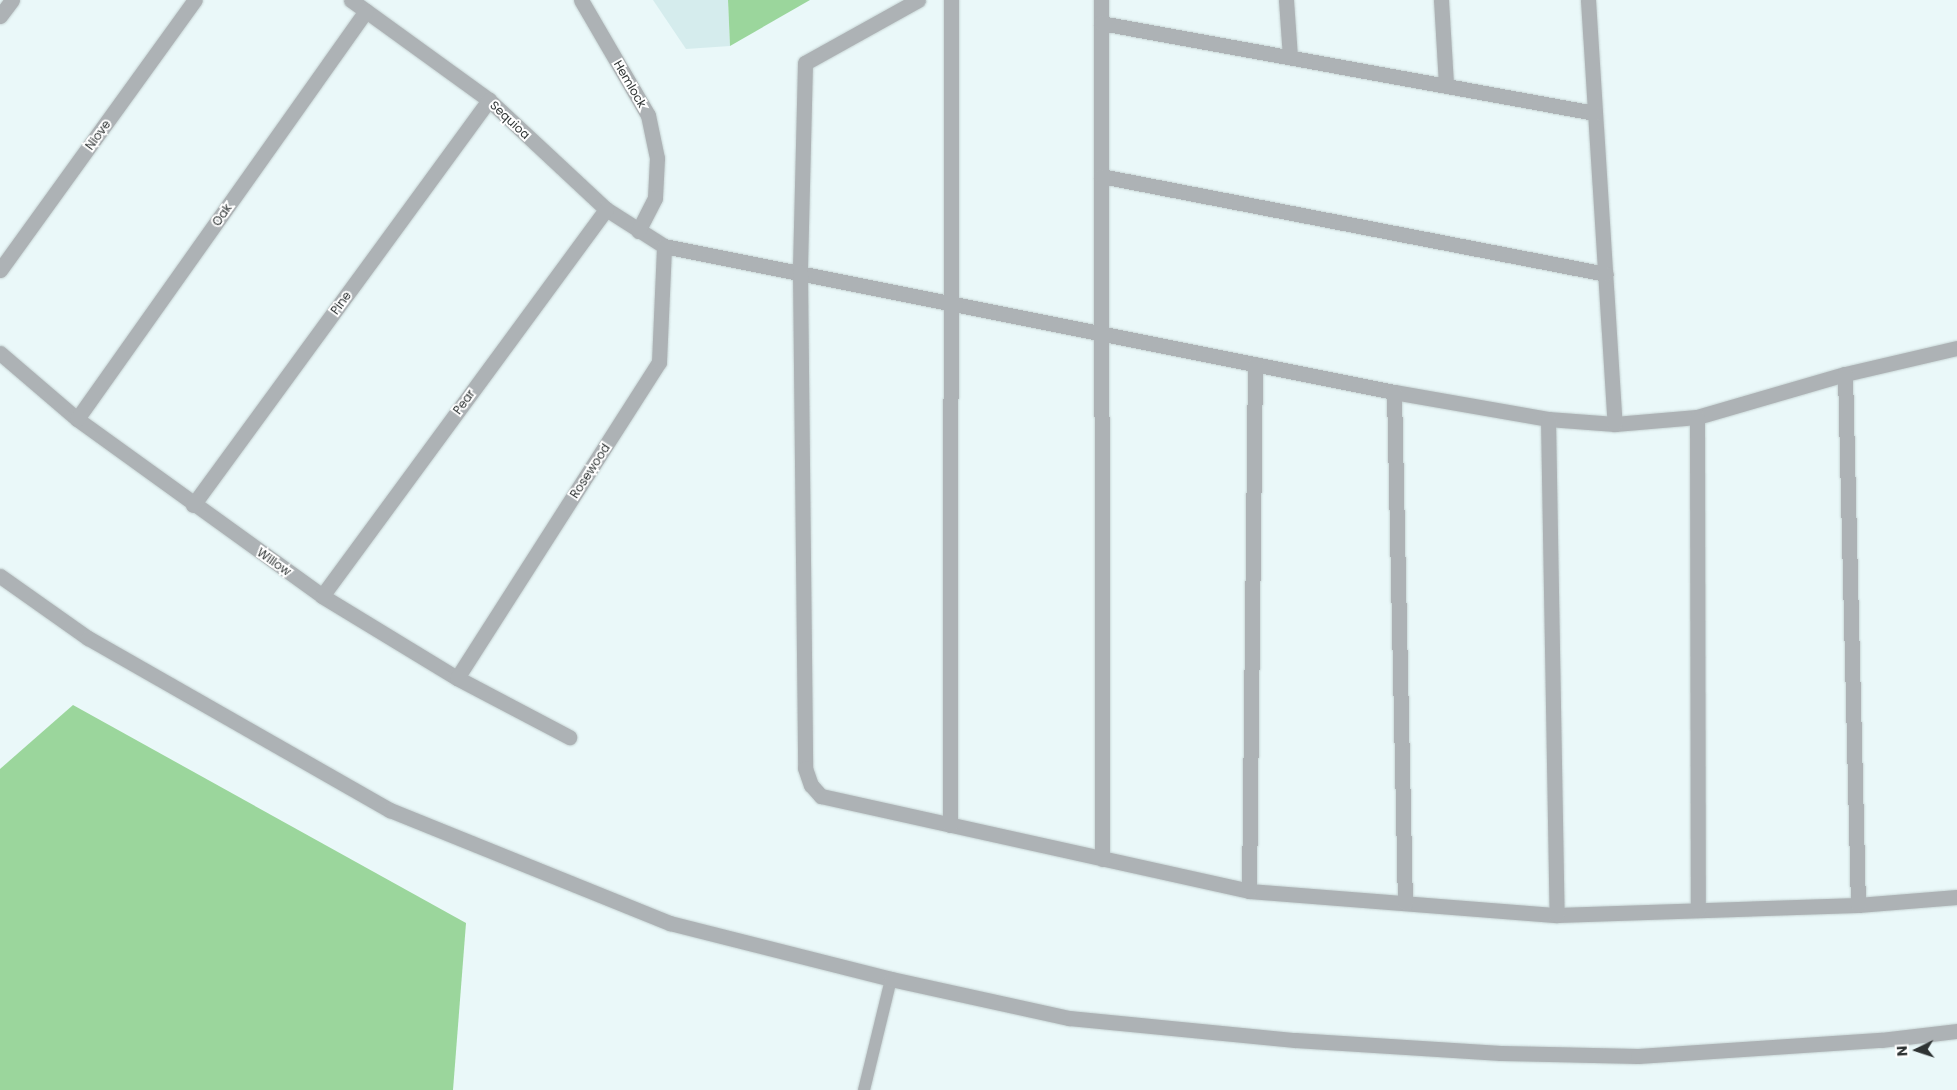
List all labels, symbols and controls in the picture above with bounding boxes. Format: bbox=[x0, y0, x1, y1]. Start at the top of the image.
street label: Hemlock bbox=[611, 58, 649, 110]
street label: Sequioa bbox=[487, 98, 533, 142]
street label: Niove bbox=[82, 117, 114, 153]
street label: Oak bbox=[209, 201, 235, 229]
street label: Pine bbox=[328, 289, 354, 317]
street label: Pear bbox=[450, 387, 478, 417]
street label: Rosewood bbox=[567, 441, 613, 501]
street label: Willow bbox=[254, 545, 294, 579]
north arrow bbox=[1892, 1025, 1942, 1075]
text: N bbox=[1892, 1045, 1912, 1057]

